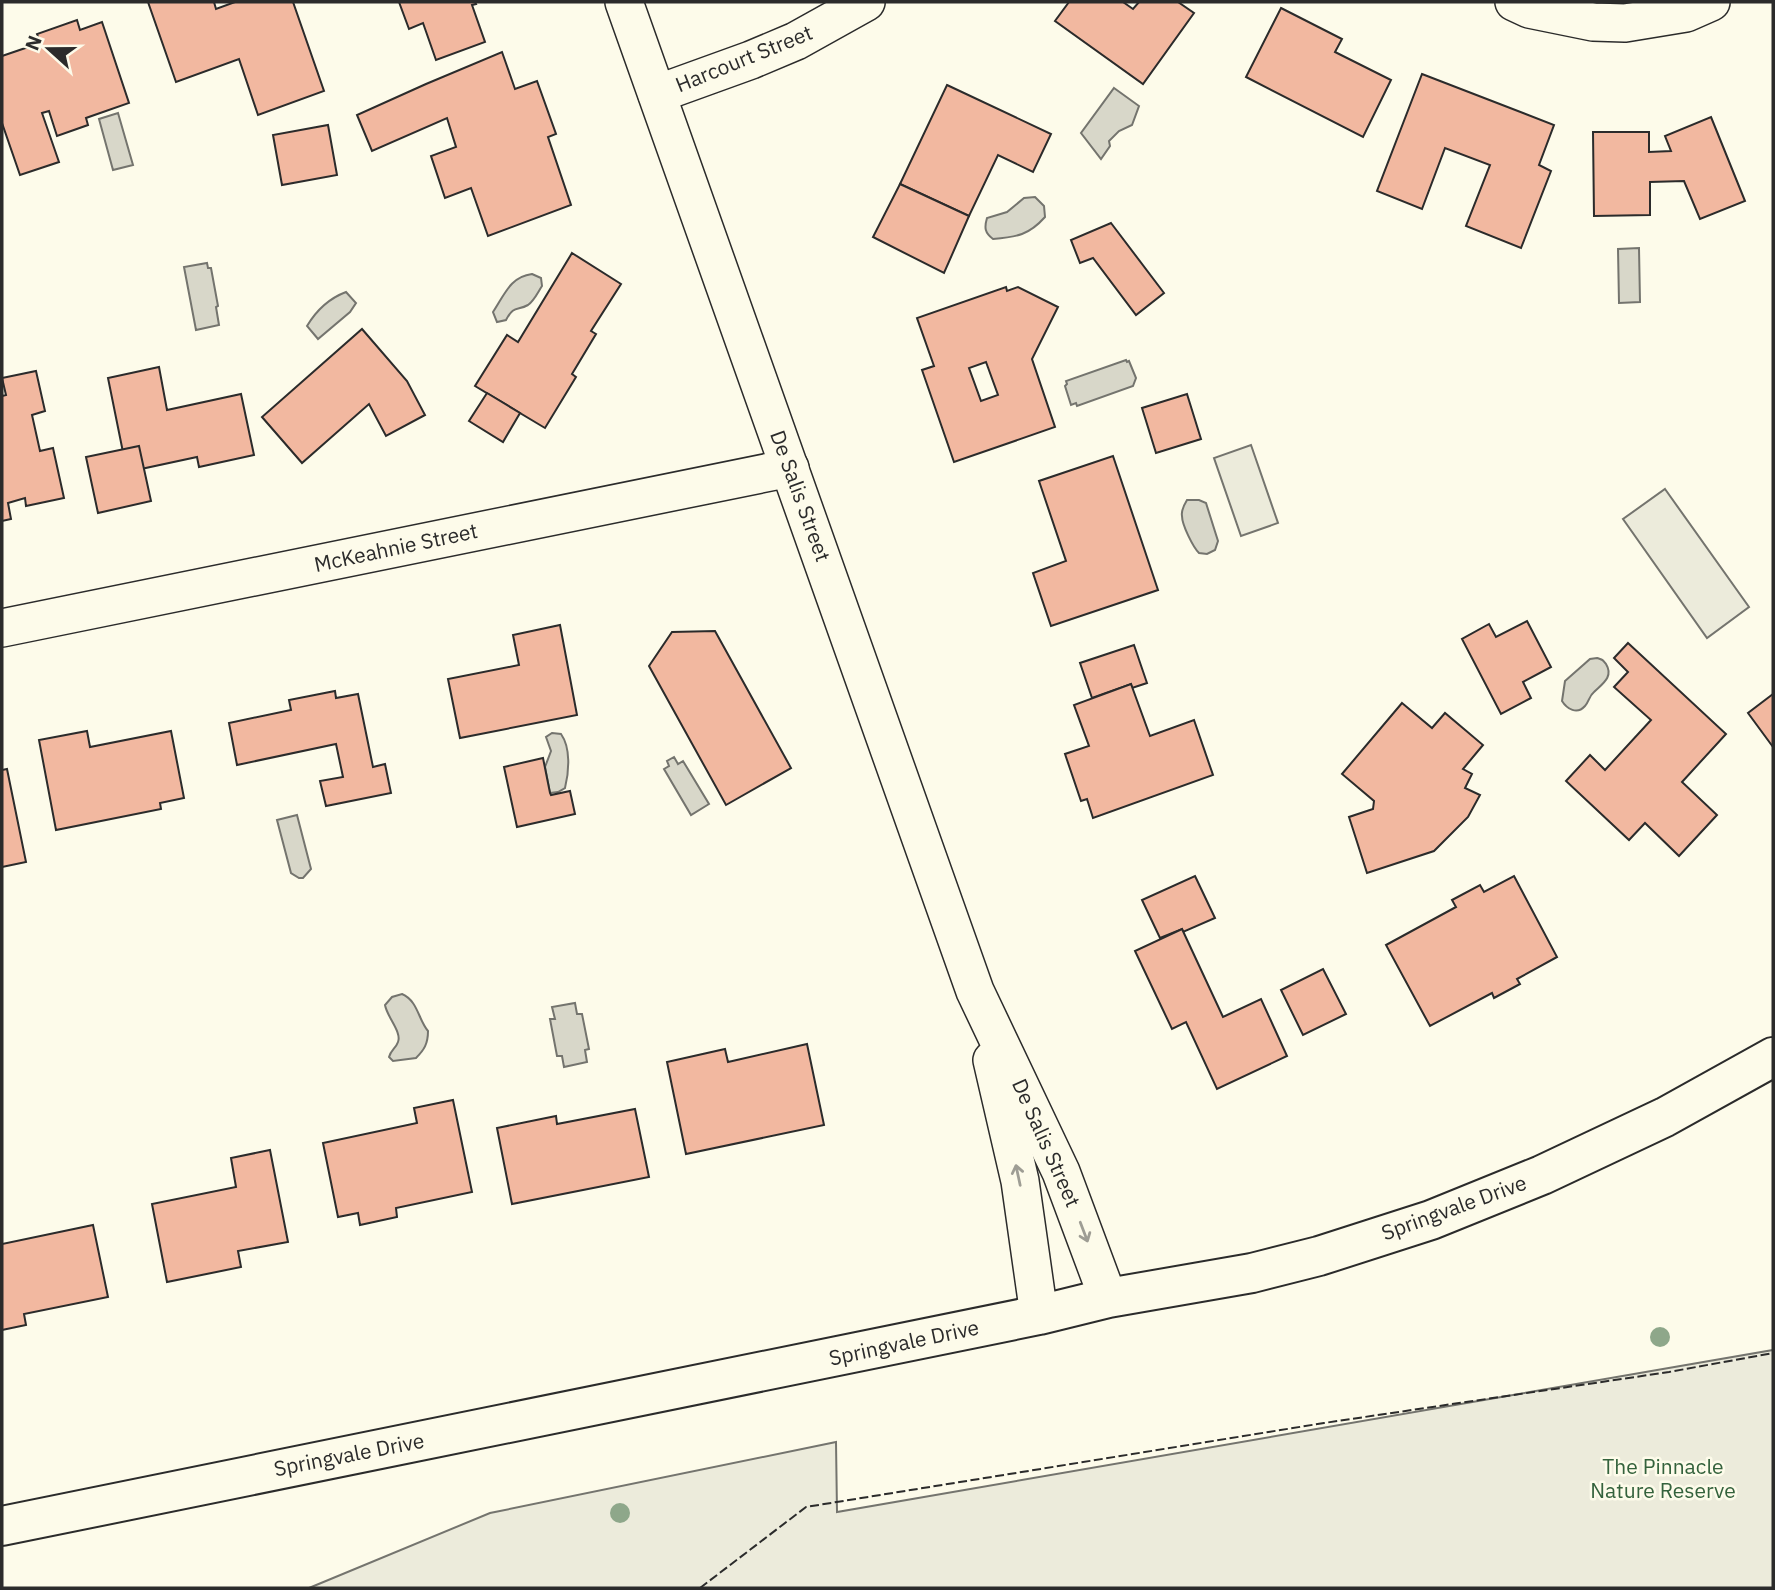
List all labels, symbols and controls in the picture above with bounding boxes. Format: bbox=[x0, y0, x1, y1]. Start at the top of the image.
north arrow bbox=[14, 14, 84, 84]
street label: Harcourt Street bbox=[671, 18, 816, 98]
text: N bbox=[19, 32, 47, 54]
street label: De Salis Street bbox=[764, 426, 838, 565]
street label: McKeahnie Street bbox=[312, 516, 480, 578]
street label: De Salis Street bbox=[1006, 1074, 1088, 1211]
one-way arrow bbox=[1011, 1164, 1025, 1187]
street label: Springvale Drive bbox=[1377, 1168, 1530, 1246]
one-way arrow bbox=[1079, 1220, 1092, 1242]
street label: Springvale Drive bbox=[826, 1312, 981, 1372]
street label: Springvale Drive bbox=[271, 1426, 426, 1482]
park label: The Pinnacle Nature Reserve bbox=[1590, 1452, 1736, 1504]

